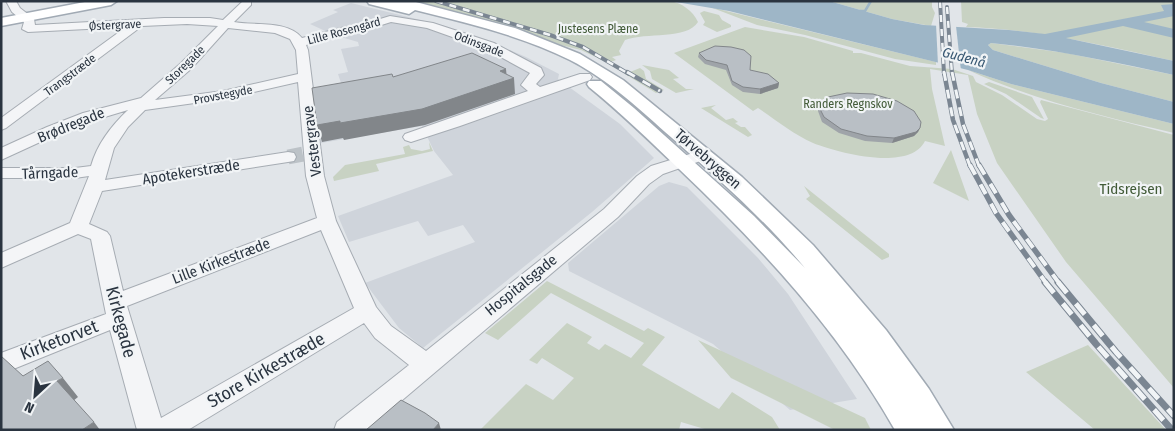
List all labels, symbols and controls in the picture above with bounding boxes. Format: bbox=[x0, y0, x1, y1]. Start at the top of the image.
street label: Lille Rosengård bbox=[306, 15, 382, 47]
street label: Østergrave bbox=[88, 17, 142, 33]
park label: Justesens Plæne bbox=[558, 22, 638, 36]
street label: Odinsgade bbox=[452, 28, 506, 60]
street label: Storegade bbox=[162, 43, 208, 87]
water label: Gudenå bbox=[940, 44, 987, 71]
street label: Trangstræde bbox=[41, 51, 99, 99]
street label: Provstegyde bbox=[192, 82, 254, 108]
park label: Randers Regnskov bbox=[803, 97, 893, 111]
street label: Brødregade bbox=[35, 103, 107, 147]
street label: Vestergrave bbox=[299, 105, 325, 177]
street label: Tørvebryggen bbox=[671, 125, 745, 193]
street label: Apotekerstræde bbox=[141, 155, 241, 189]
street label: Tårngade bbox=[22, 163, 78, 183]
park label: Tidsrejsen bbox=[1100, 180, 1162, 198]
street label: Lille Kirkestræde bbox=[169, 234, 273, 288]
street label: Hospitalsgade bbox=[481, 251, 561, 319]
street label: Kirkegade bbox=[101, 284, 141, 360]
street label: Kirketorvet bbox=[17, 315, 101, 365]
street label: Store Kirkestræde bbox=[203, 327, 329, 413]
north arrow bbox=[10, 371, 60, 421]
text: N bbox=[22, 398, 37, 417]

